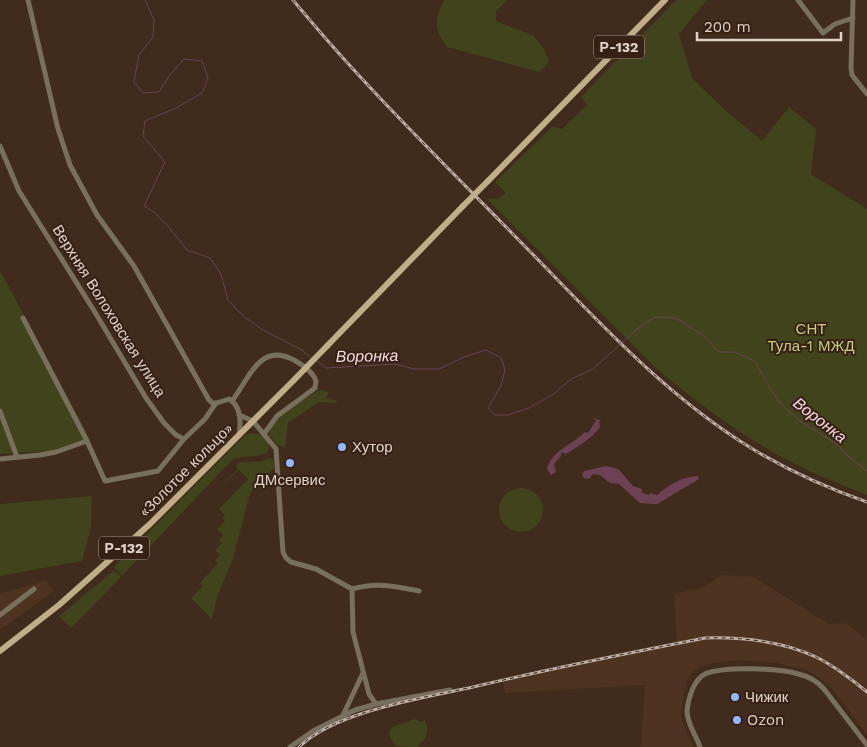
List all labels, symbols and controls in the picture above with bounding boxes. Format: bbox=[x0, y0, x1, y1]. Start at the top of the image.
scale bar bbox=[697, 10, 841, 42]
text: 200 m bbox=[704, 18, 751, 36]
road number: Р-132 bbox=[594, 36, 644, 58]
street label: Верхняя Волоховская улица bbox=[49, 222, 170, 401]
park label: СНТ Тула-1 МЖД bbox=[767, 320, 855, 355]
water label: Воронка bbox=[336, 346, 399, 366]
water label: Воронка bbox=[789, 393, 851, 447]
street label: «Золотое кольцо» bbox=[135, 419, 237, 521]
place label: Хутор bbox=[352, 438, 393, 456]
marker: Хутор bbox=[336, 441, 348, 453]
marker: ДМсервис bbox=[284, 457, 296, 469]
place label: ДМсервис bbox=[255, 471, 326, 489]
road number: Р-132 bbox=[99, 536, 149, 560]
place label: Чижик bbox=[745, 688, 789, 706]
marker: Чижик bbox=[729, 691, 741, 703]
place label: Ozon bbox=[747, 711, 784, 729]
marker: Ozon bbox=[731, 714, 743, 726]

